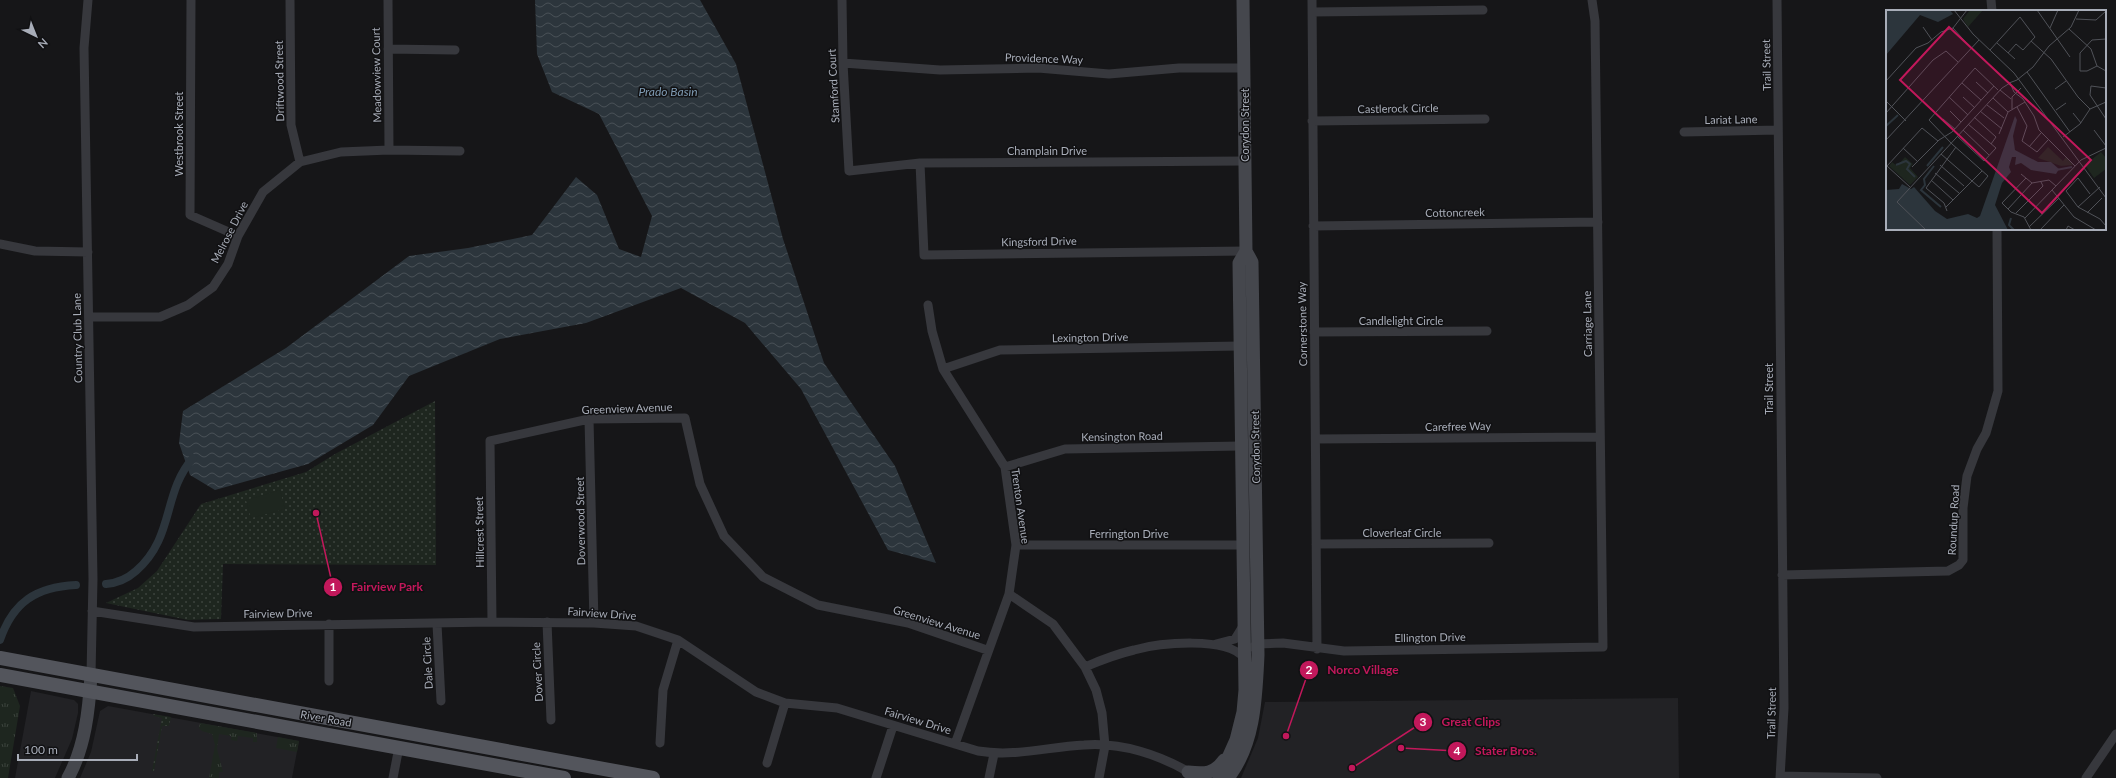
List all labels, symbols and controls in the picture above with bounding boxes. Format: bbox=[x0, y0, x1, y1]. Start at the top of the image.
inset map bbox=[1886, 10, 2106, 230]
north arrow bbox=[16, 16, 56, 56]
street label: Meadowview Court bbox=[369, 27, 383, 123]
text: N bbox=[36, 36, 51, 51]
street label: Trail Street bbox=[1759, 39, 1773, 91]
street label: Driftwood Street bbox=[272, 40, 286, 122]
street label: Stamford Court bbox=[825, 48, 841, 123]
street label: Providence Way bbox=[1005, 50, 1084, 66]
water label: Prado Basin bbox=[638, 84, 698, 99]
street label: Corydon Street bbox=[1238, 88, 1251, 162]
street label: Westbrook Street bbox=[172, 91, 185, 177]
street label: Castlerock Circle bbox=[1357, 101, 1439, 115]
street label: Lariat Lane bbox=[1704, 112, 1758, 126]
street label: Champlain Drive bbox=[1007, 144, 1087, 157]
street label: Melrose Drive bbox=[208, 199, 250, 265]
street label: Cottoncreek bbox=[1425, 205, 1485, 219]
street label: Kingsford Drive bbox=[1001, 234, 1077, 248]
street label: Cornerstone Way bbox=[1295, 281, 1309, 366]
street label: Carriage Lane bbox=[1580, 291, 1594, 357]
street label: Country Club Lane bbox=[70, 293, 84, 383]
street label: Candlelight Circle bbox=[1359, 314, 1444, 327]
street label: Lexington Drive bbox=[1052, 330, 1128, 344]
street label: Trail Street bbox=[1762, 363, 1775, 415]
street label: Greenview Avenue bbox=[581, 400, 673, 416]
street label: Corydon Street bbox=[1248, 410, 1262, 484]
street label: Carefree Way bbox=[1425, 419, 1491, 433]
street label: Kensington Road bbox=[1081, 429, 1163, 443]
street label: Trenton Avenue bbox=[1009, 467, 1033, 545]
street label: Doverwood Street bbox=[573, 476, 587, 565]
street label: Roundup Road bbox=[1945, 484, 1961, 556]
street label: Hillcrest Street bbox=[472, 496, 486, 568]
street label: Cloverleaf Circle bbox=[1362, 526, 1442, 539]
street label: Ferrington Drive bbox=[1089, 527, 1169, 540]
callout: Fairview Park bbox=[323, 575, 431, 599]
text: 1 bbox=[330, 579, 337, 594]
text: Fairview Park bbox=[351, 579, 423, 594]
street label: Greenview Avenue bbox=[892, 603, 982, 642]
street label: Fairview Drive bbox=[567, 604, 637, 622]
street label: Fairview Drive bbox=[243, 606, 313, 620]
street label: Ellington Drive bbox=[1394, 630, 1466, 644]
street label: Dale Circle bbox=[419, 636, 435, 689]
street label: Dover Circle bbox=[529, 642, 545, 702]
callout: Norco Village bbox=[1299, 658, 1407, 682]
text: 2 bbox=[1306, 662, 1313, 677]
text: Norco Village bbox=[1327, 662, 1399, 677]
street label: Trail Street bbox=[1764, 687, 1778, 739]
street label: Fairview Drive bbox=[883, 704, 953, 736]
street label: River Road bbox=[299, 707, 353, 729]
callout: Great Clips bbox=[1413, 710, 1508, 734]
text: 3 bbox=[1420, 714, 1427, 729]
text: Great Clips bbox=[1442, 714, 1500, 729]
scale bar bbox=[18, 736, 137, 762]
callout: Stater Bros. bbox=[1447, 739, 1545, 763]
text: 100 m bbox=[24, 742, 58, 757]
text: 4 bbox=[1454, 743, 1461, 758]
text: Stater Bros. bbox=[1475, 743, 1537, 758]

